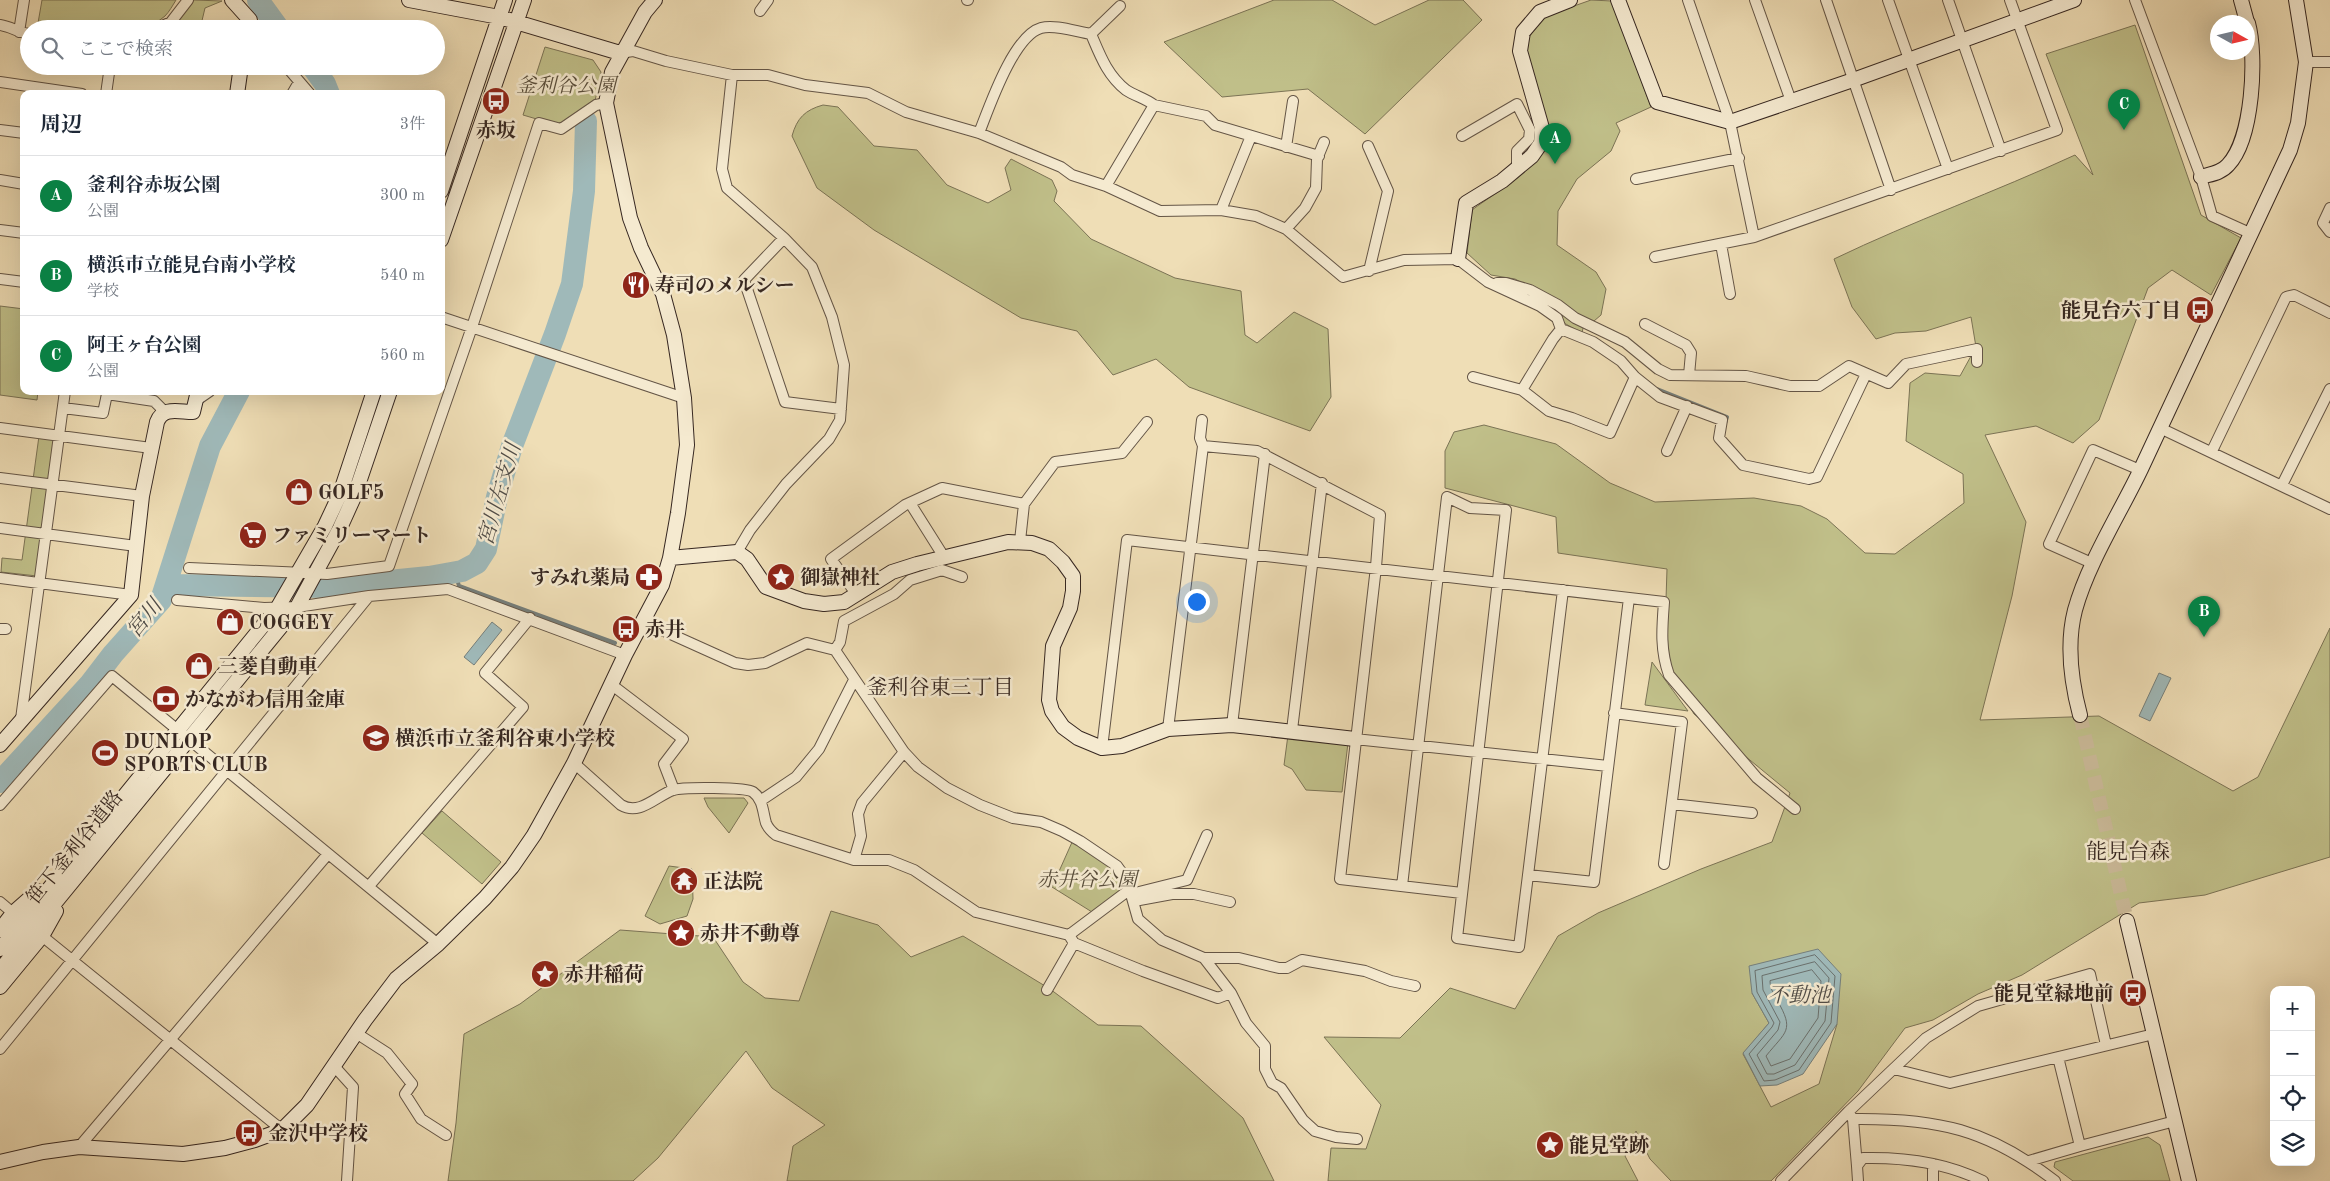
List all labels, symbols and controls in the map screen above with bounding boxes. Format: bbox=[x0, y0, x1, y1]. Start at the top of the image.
north arrow bbox=[2210, 15, 2255, 60]
search box bbox=[20, 20, 445, 75]
icon: search bbox=[38, 34, 66, 62]
text: ここで検索 bbox=[78, 41, 173, 60]
park label: 釜利谷公園 bbox=[516, 75, 619, 97]
bus stop icon: 赤坂 bbox=[481, 86, 511, 116]
pin: C bbox=[2108, 89, 2140, 130]
text: 周辺 bbox=[40, 115, 82, 136]
text: 3件 bbox=[400, 117, 425, 133]
place label: 赤坂 bbox=[476, 120, 516, 142]
pin: A bbox=[1539, 123, 1571, 164]
text: 釜利谷赤坂公園 bbox=[87, 177, 220, 196]
text: A bbox=[50, 188, 62, 204]
text: 300 m bbox=[380, 188, 425, 204]
text: 公園 bbox=[87, 204, 119, 220]
text: 横浜市立能見台南小学校 bbox=[87, 257, 296, 276]
text: B bbox=[50, 268, 62, 284]
text: 540 m bbox=[380, 268, 425, 284]
restaurant icon: 寿司のメルシー bbox=[621, 270, 651, 300]
place label: 寿司のメルシー bbox=[655, 274, 795, 297]
text: 学校 bbox=[87, 284, 119, 300]
bus stop icon: 能見台六丁目 bbox=[2185, 295, 2215, 325]
place label: 能見台六丁目 bbox=[2061, 299, 2181, 322]
text: 阿王ヶ台公園 bbox=[87, 337, 201, 356]
text: C bbox=[51, 348, 61, 364]
text: 560 m bbox=[380, 348, 425, 364]
text: 公園 bbox=[87, 364, 119, 380]
water label: 宮川左支川 bbox=[474, 439, 526, 548]
shop icon: GOLF5 bbox=[284, 477, 314, 507]
place label: GOLF5 bbox=[318, 483, 384, 504]
supermarket icon: ファミリーマート bbox=[238, 520, 268, 550]
place label: ファミリーマート bbox=[272, 526, 432, 547]
pharmacy icon: すみれ薬局 bbox=[634, 562, 664, 592]
place icon: 御嶽神社 bbox=[766, 562, 796, 592]
place label: すみれ薬局 bbox=[530, 567, 630, 589]
place label: 御嶽神社 bbox=[800, 567, 880, 589]
your location bbox=[1184, 589, 1210, 615]
water label: 宮川 bbox=[122, 593, 168, 642]
pin: B bbox=[2188, 596, 2220, 637]
shop icon: COGGEY bbox=[215, 607, 245, 637]
place label: COGGEY bbox=[249, 614, 334, 634]
bus stop icon: 赤井 bbox=[611, 614, 641, 644]
place label: 赤井 bbox=[645, 619, 685, 641]
shop icon: 三菱自動車 bbox=[184, 651, 214, 681]
place label: 三菱自動車 bbox=[218, 655, 318, 678]
district label: 釜利谷東三丁目 bbox=[867, 676, 1014, 699]
bank icon: かながわ信用金庫 bbox=[151, 684, 181, 714]
place label: かながわ信用金庫 bbox=[185, 688, 345, 711]
school or university icon: 横浜市立釜利谷東小学校 bbox=[361, 723, 391, 753]
place label: 横浜市立釜利谷東小学校 bbox=[395, 727, 615, 750]
place label: DUNLOP SPORTS CLUB bbox=[124, 733, 268, 776]
sports icon: DUNLOP SPORTS CLUB bbox=[90, 738, 120, 768]
street label: 笹下釜利谷道路 bbox=[22, 786, 127, 909]
district label: 能見台森 bbox=[2086, 840, 2170, 863]
temple icon: 正法院 bbox=[669, 866, 699, 896]
park label: 赤井谷公園 bbox=[1037, 869, 1140, 891]
place label: 正法院 bbox=[703, 870, 763, 893]
place icon: 赤井不動尊 bbox=[666, 918, 696, 948]
place label: 赤井不動尊 bbox=[700, 922, 800, 945]
place icon: 赤井稲荷 bbox=[530, 959, 560, 989]
place label: 赤井稲荷 bbox=[564, 963, 644, 986]
bus stop icon: 能見堂緑地前 bbox=[2118, 978, 2148, 1008]
place label: 能見堂緑地前 bbox=[1994, 982, 2114, 1005]
water label: 不動池 bbox=[1768, 984, 1832, 1007]
map controls bbox=[2270, 986, 2315, 1166]
button: + bbox=[2270, 986, 2315, 1031]
button: − bbox=[2270, 1031, 2315, 1076]
button: locate bbox=[2270, 1076, 2315, 1121]
bus stop icon: 金沢中学校 bbox=[234, 1118, 264, 1148]
button: layers bbox=[2270, 1121, 2315, 1166]
place label: 金沢中学校 bbox=[268, 1122, 368, 1145]
place icon: 能見堂跡 bbox=[1535, 1130, 1565, 1160]
place label: 能見堂跡 bbox=[1569, 1134, 1649, 1157]

